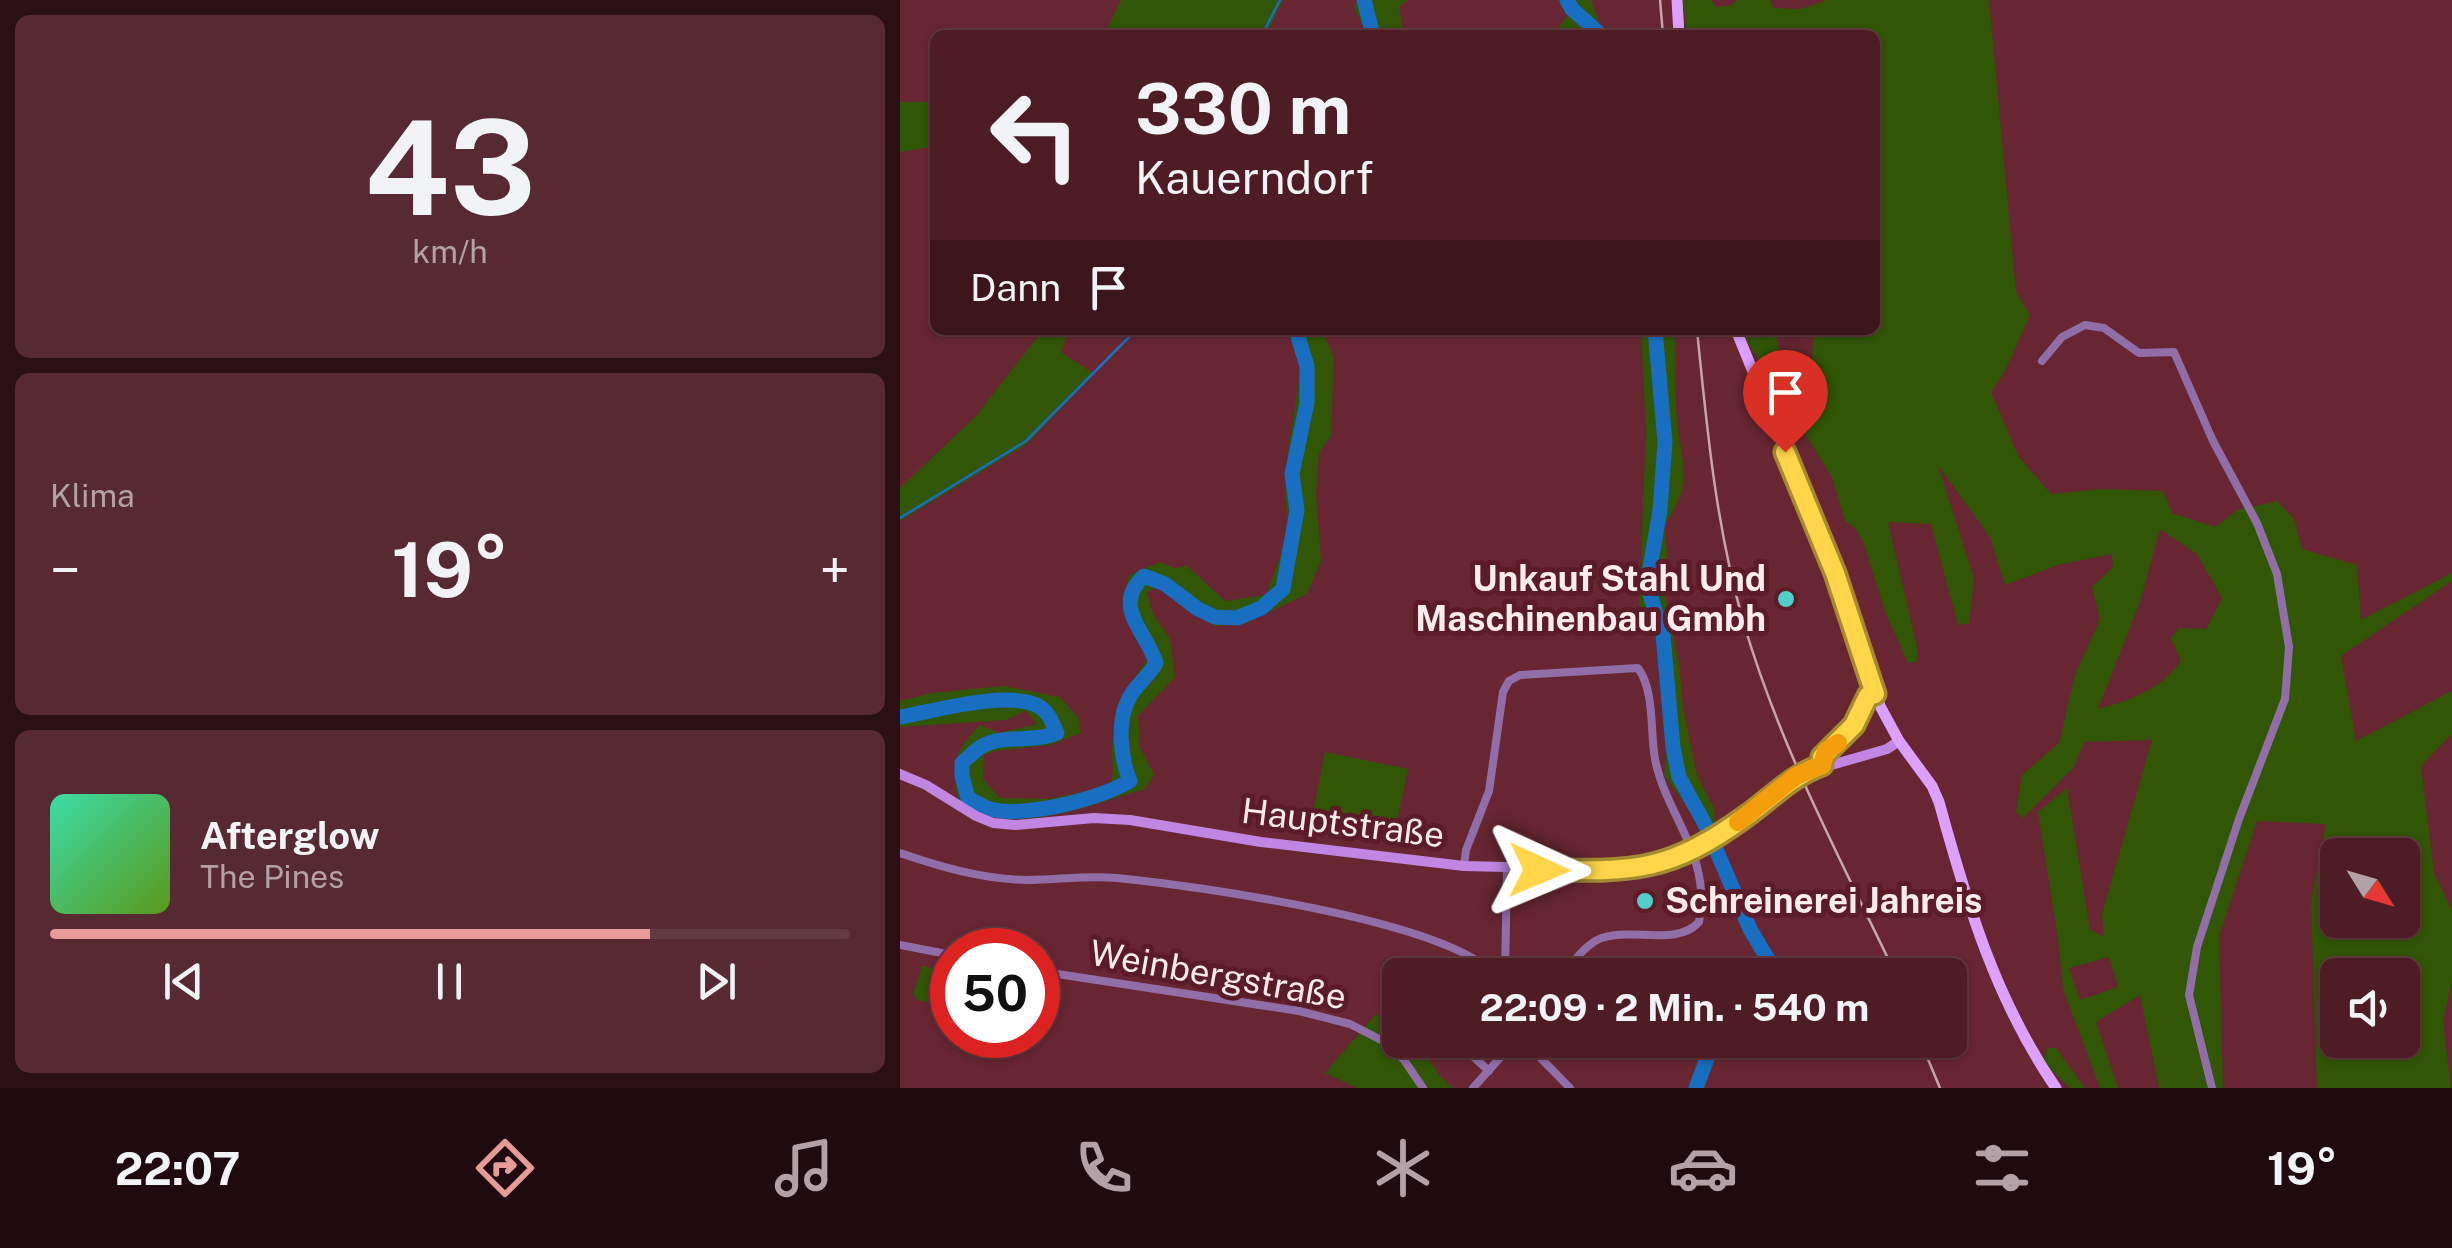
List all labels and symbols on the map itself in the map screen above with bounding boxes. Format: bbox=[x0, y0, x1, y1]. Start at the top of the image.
pin bbox=[1743, 350, 1828, 453]
place label: Unkauf Stahl Und Maschinenbau Gmbh bbox=[1415, 558, 1766, 639]
marker: Unkauf Stahl Und Maschinenbau Gmbh bbox=[1775, 588, 1797, 610]
street label: Hauptstraße bbox=[1239, 790, 1447, 855]
position arrow bbox=[1487, 818, 1591, 922]
north arrow bbox=[2320, 838, 2420, 938]
place label: Schreinerei Jahreis bbox=[1665, 880, 1983, 921]
marker: Schreinerei Jahreis bbox=[1634, 890, 1656, 912]
speed limit sign: 50 bbox=[930, 928, 1060, 1058]
street label: Weinbergstraße bbox=[1087, 932, 1349, 1017]

